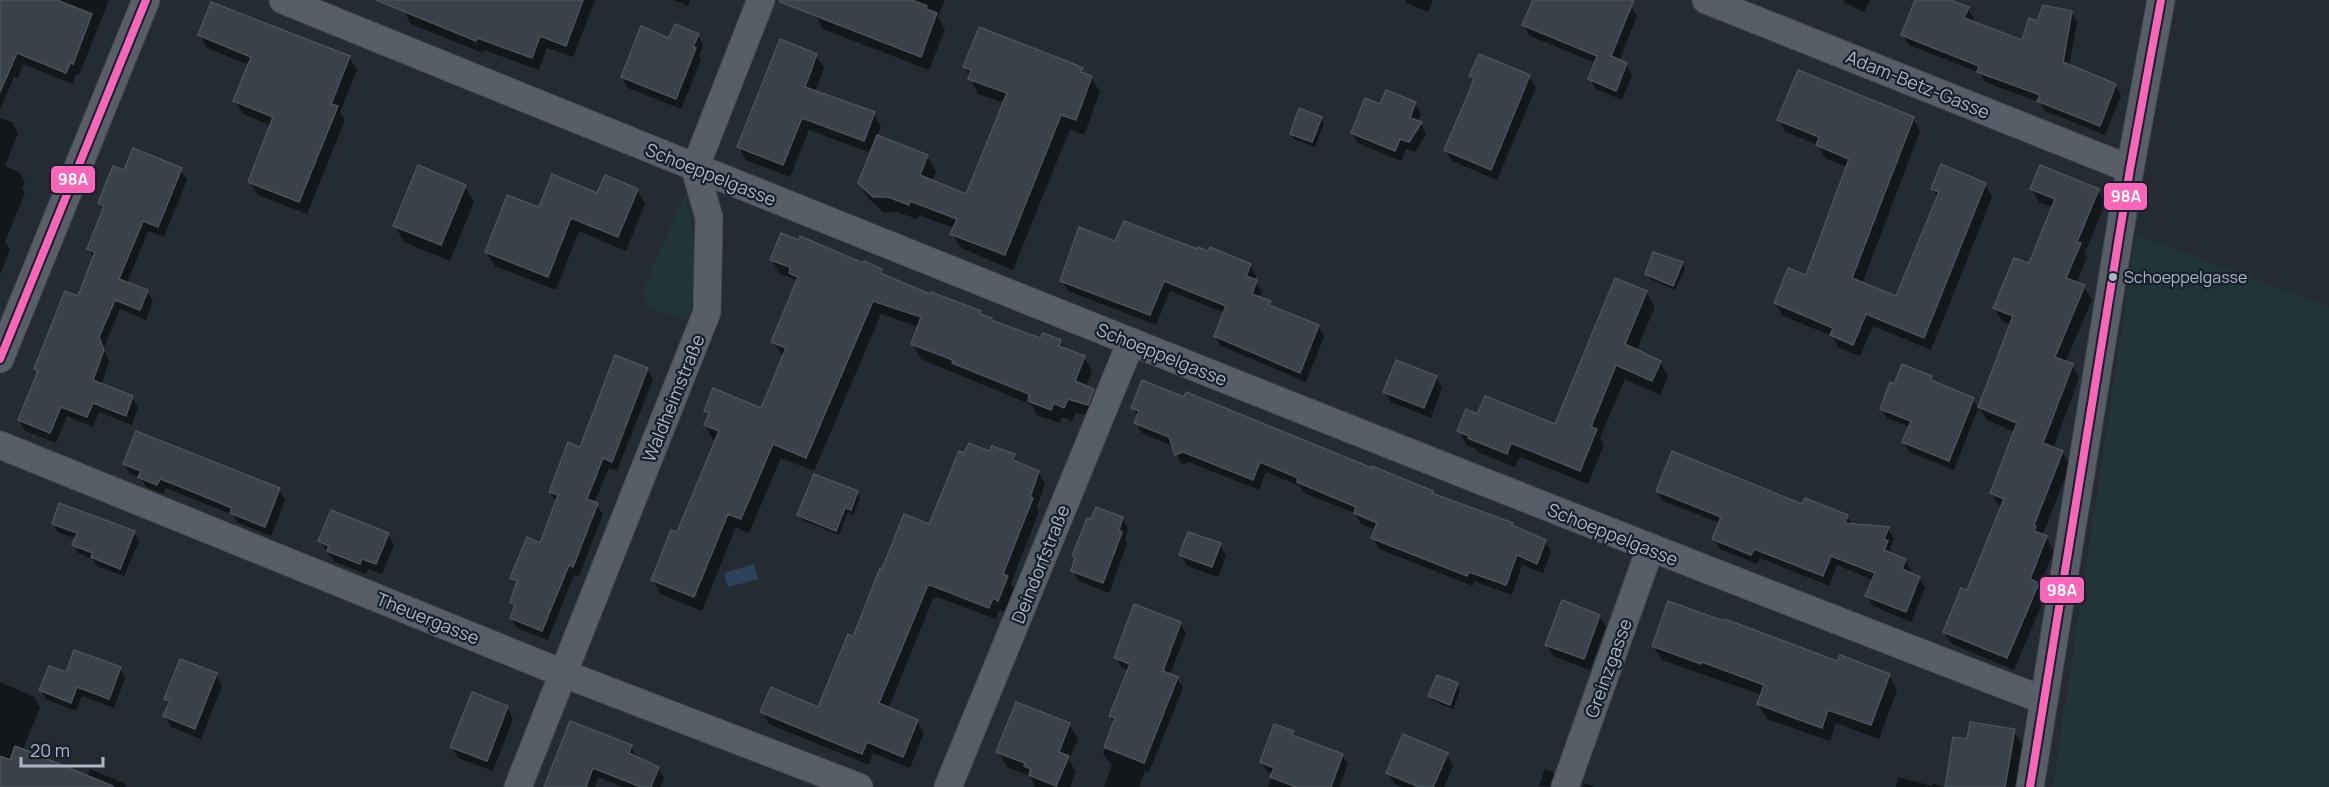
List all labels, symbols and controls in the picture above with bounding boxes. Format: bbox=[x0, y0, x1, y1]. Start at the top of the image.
street label: Adam-Betz-Gasse bbox=[1843, 44, 1993, 124]
street label: Schoeppelgasse bbox=[642, 137, 780, 211]
line badge: 98A bbox=[50, 165, 96, 194]
text: 98A bbox=[58, 168, 89, 190]
line badge: 98A bbox=[2103, 182, 2148, 211]
text: 98A bbox=[2111, 185, 2142, 207]
place label: Schoeppelgasse bbox=[2124, 266, 2247, 288]
marker: Schoeppelgasse bbox=[2107, 271, 2119, 283]
street label: Schoeppelgasse bbox=[1093, 317, 1231, 391]
street label: Waldheimstraße bbox=[636, 331, 710, 465]
street label: Schoeppelgasse bbox=[1544, 497, 1682, 571]
street label: Deindorfstraße bbox=[1005, 501, 1075, 627]
line badge: 98A bbox=[2039, 576, 2085, 604]
text: 98A bbox=[2047, 579, 2078, 601]
street label: Theuergasse bbox=[373, 586, 483, 650]
street label: Greinzgasse bbox=[1579, 615, 1637, 721]
scale bar bbox=[21, 730, 104, 768]
text: 20 m bbox=[30, 738, 70, 762]

